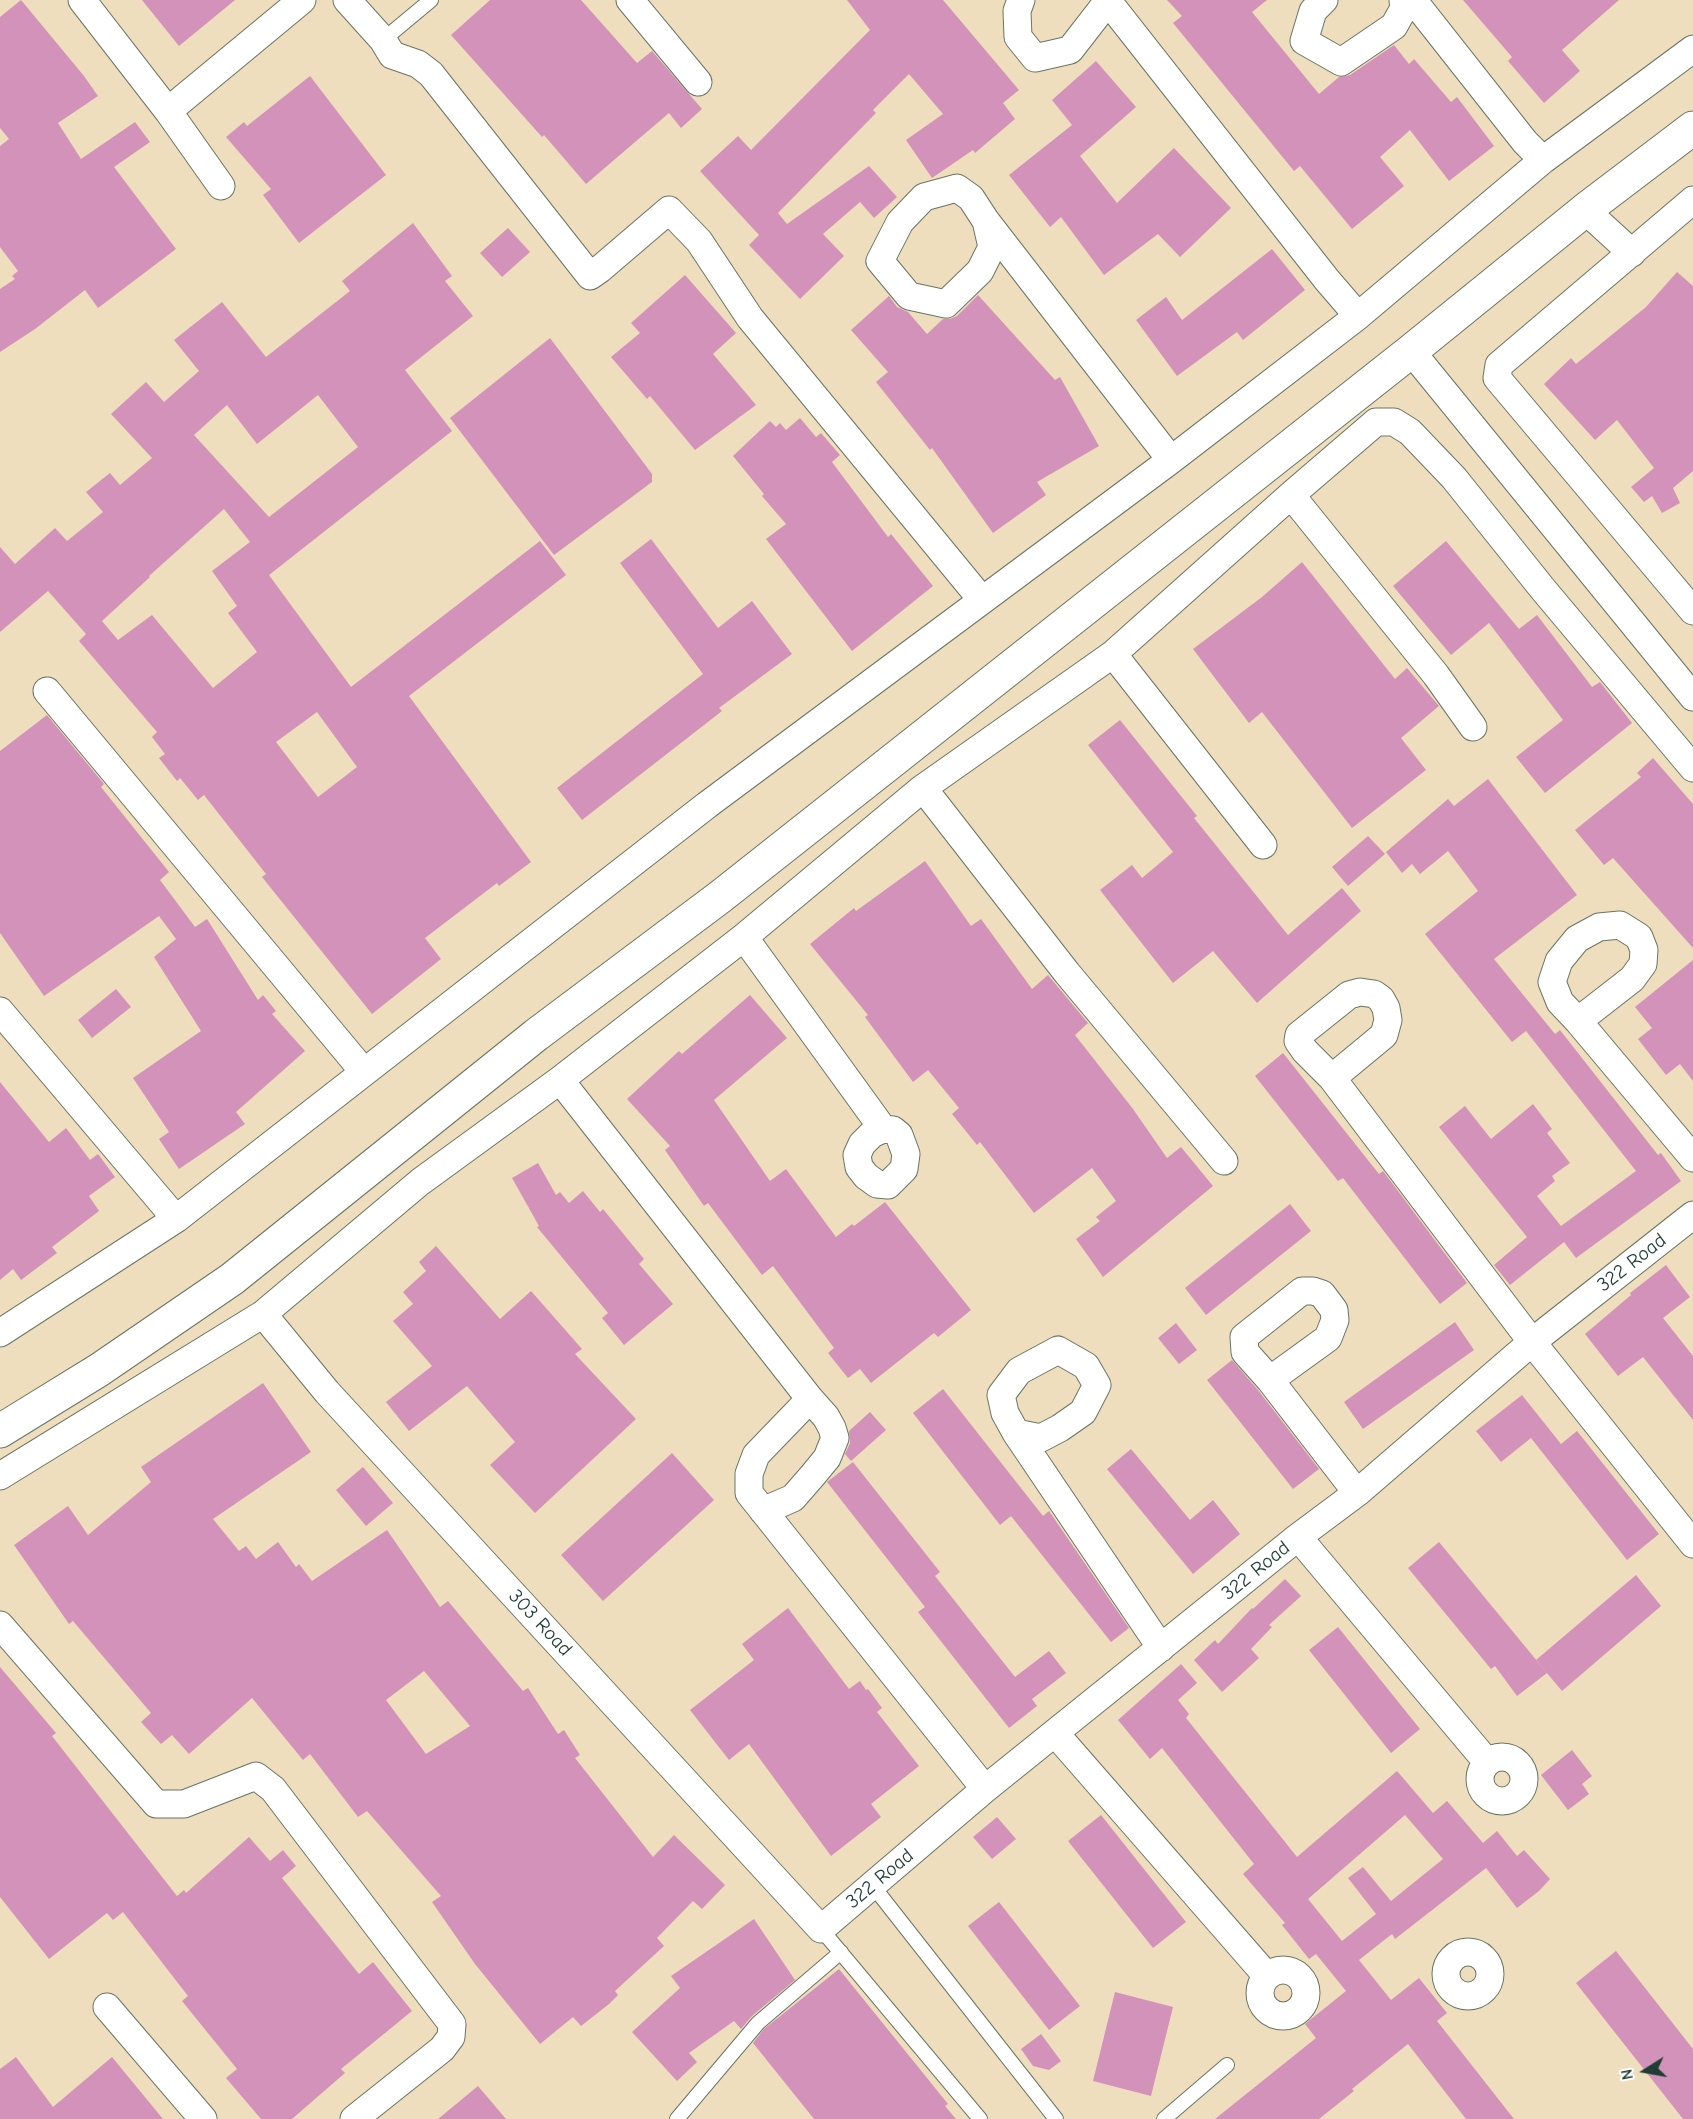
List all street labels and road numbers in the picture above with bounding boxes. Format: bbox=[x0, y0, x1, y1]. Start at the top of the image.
street label: 322 Road bbox=[1593, 1229, 1671, 1297]
street label: 322 Road bbox=[1217, 1536, 1295, 1606]
street label: 303 Road bbox=[503, 1585, 577, 1661]
street label: 322 Road bbox=[841, 1844, 919, 1914]

